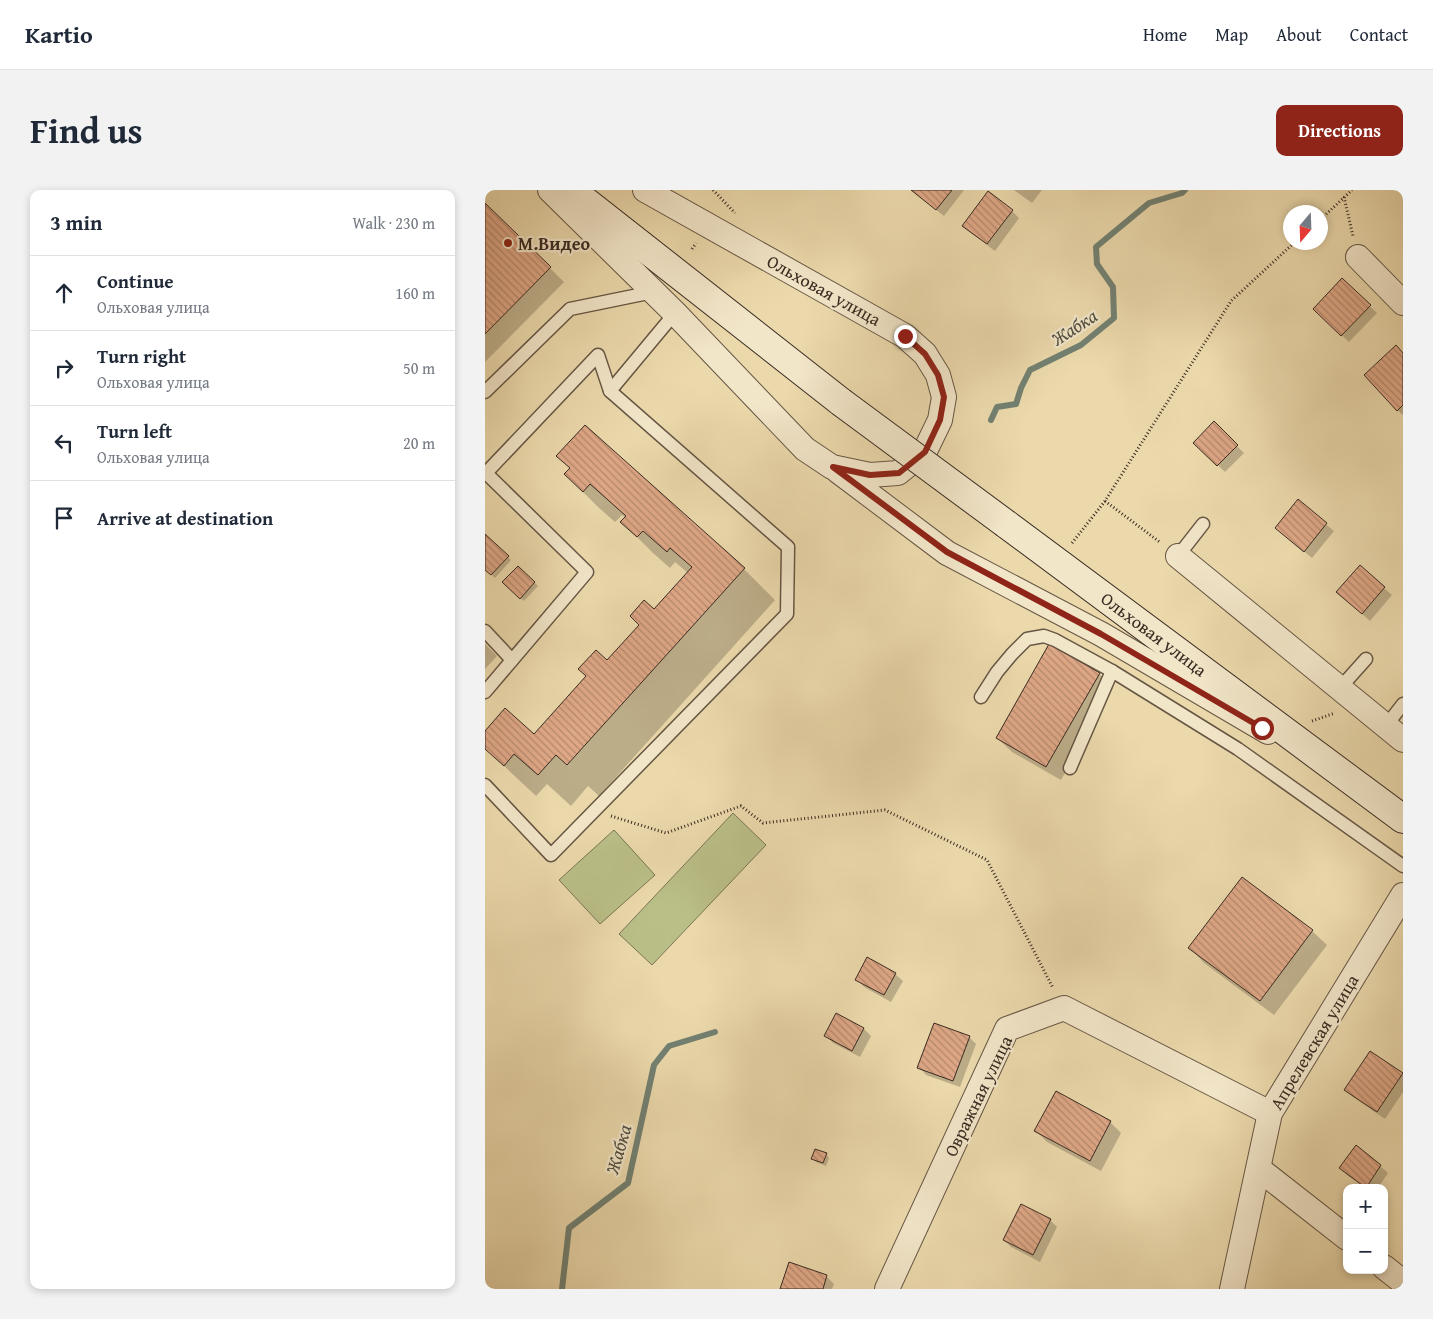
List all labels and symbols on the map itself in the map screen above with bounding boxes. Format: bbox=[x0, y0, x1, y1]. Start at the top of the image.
north arrow bbox=[1283, 205, 1328, 250]
place label: М.Видео bbox=[518, 230, 591, 257]
marker: М.Видео bbox=[502, 237, 514, 249]
street label: Ольховая улица bbox=[762, 247, 886, 333]
water label: Жабка bbox=[1044, 301, 1103, 353]
route end bbox=[894, 325, 917, 348]
street label: Ольховая улица bbox=[1095, 585, 1213, 683]
route start bbox=[1251, 717, 1274, 740]
street label: Апрелевская улица bbox=[1263, 969, 1365, 1115]
street label: Овражная улица bbox=[937, 1030, 1019, 1161]
water label: Жабка bbox=[597, 1121, 638, 1178]

